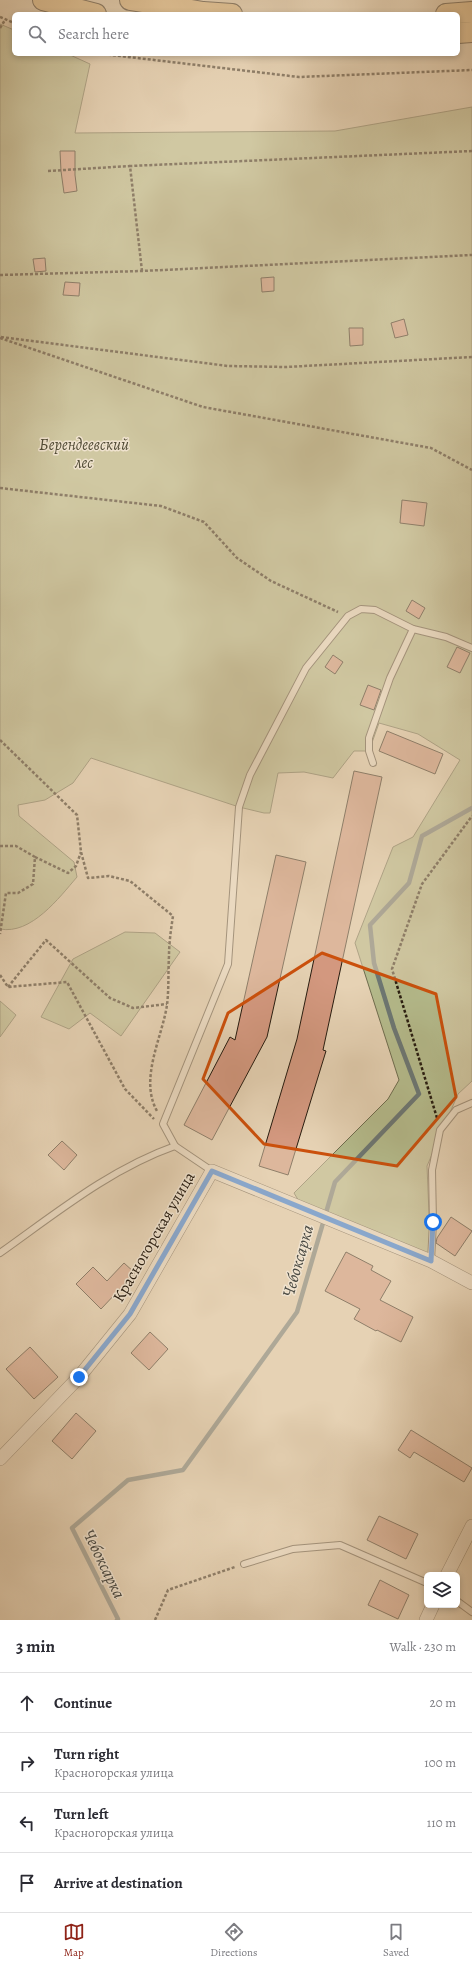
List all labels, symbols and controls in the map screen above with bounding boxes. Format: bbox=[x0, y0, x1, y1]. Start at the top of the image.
search box bbox=[12, 12, 460, 56]
icon: search bbox=[26, 23, 48, 45]
text: Search here bbox=[58, 24, 129, 44]
park label: Берендеевский лес bbox=[39, 434, 129, 474]
street label: Красногорская улица bbox=[108, 1167, 201, 1306]
route start bbox=[424, 1213, 442, 1231]
water label: Чебоксарка bbox=[277, 1222, 319, 1300]
route end bbox=[70, 1368, 88, 1386]
water label: Чебоксарка bbox=[77, 1526, 131, 1603]
map controls bbox=[424, 1572, 460, 1608]
button: layers bbox=[424, 1572, 460, 1608]
text: 3 min bbox=[16, 1635, 55, 1658]
text: Walk · 230 m bbox=[390, 1638, 456, 1655]
icon: ahead bbox=[16, 1692, 38, 1714]
text: Continue bbox=[54, 1693, 112, 1713]
text: 20 m bbox=[430, 1694, 456, 1711]
text: Turn right bbox=[54, 1744, 119, 1764]
icon: right bbox=[16, 1752, 38, 1774]
text: 100 m bbox=[424, 1754, 456, 1771]
text: Красногорская улица bbox=[54, 1764, 174, 1781]
text: Turn left bbox=[54, 1804, 109, 1824]
icon: left bbox=[16, 1812, 38, 1834]
text: 110 m bbox=[427, 1814, 456, 1831]
text: Красногорская улица bbox=[54, 1824, 174, 1841]
icon: arrive bbox=[16, 1872, 38, 1894]
text: Arrive at destination bbox=[54, 1873, 183, 1893]
tab: Map bbox=[63, 1921, 85, 1960]
tab: Directions bbox=[210, 1921, 258, 1960]
tab: Saved bbox=[383, 1921, 409, 1960]

